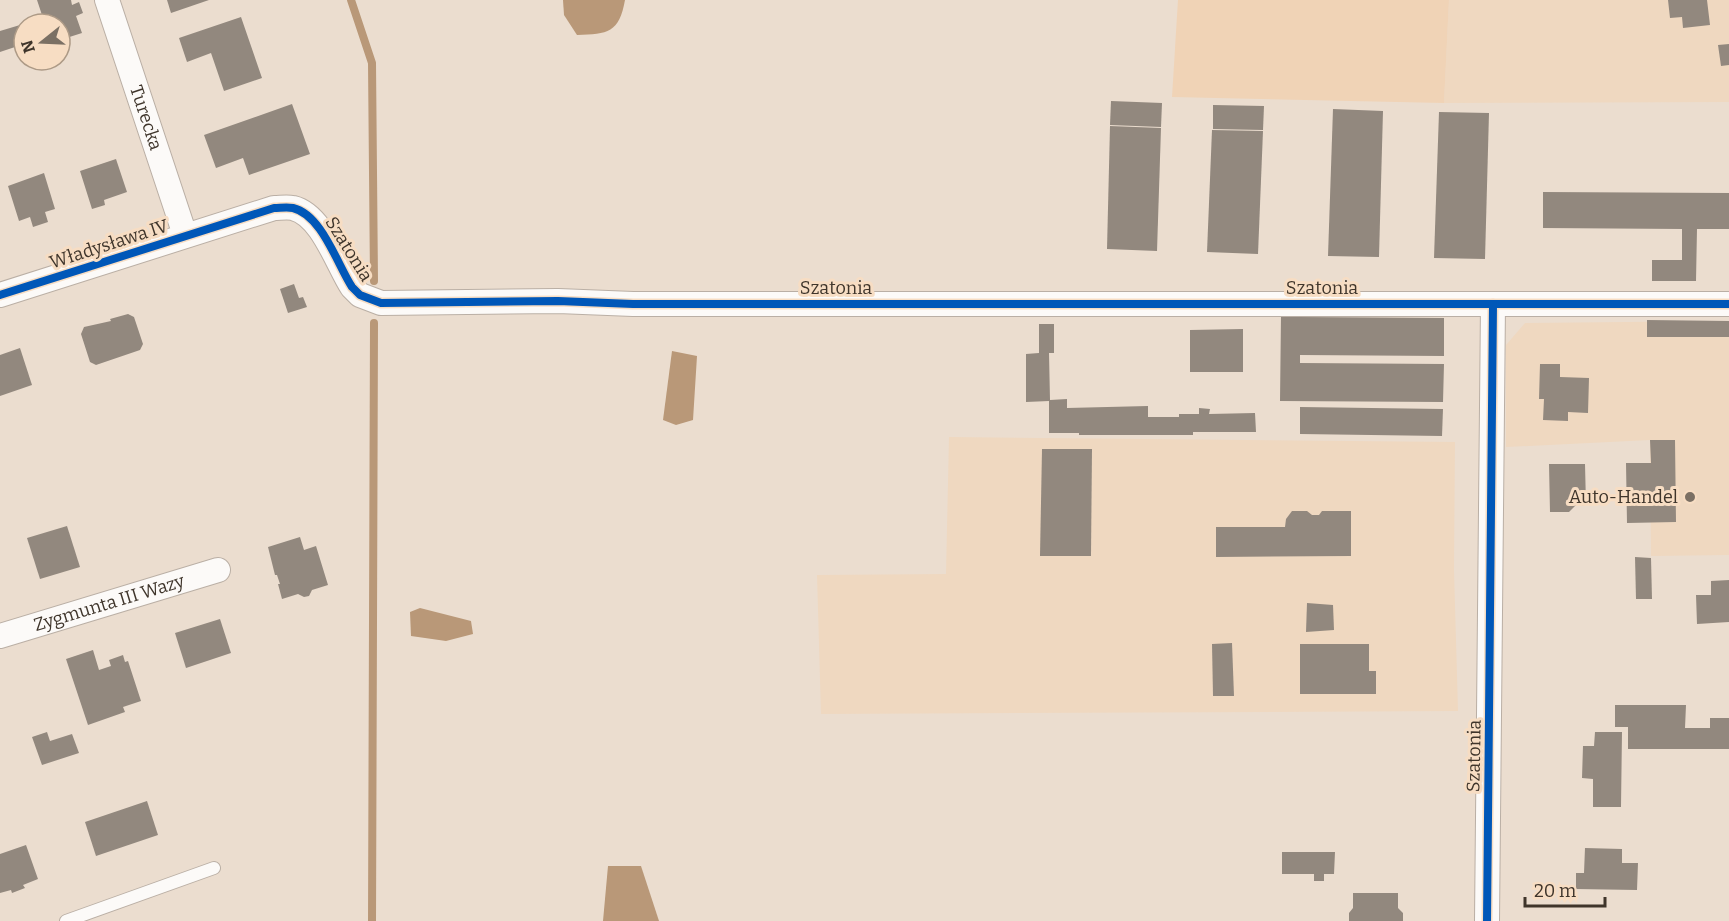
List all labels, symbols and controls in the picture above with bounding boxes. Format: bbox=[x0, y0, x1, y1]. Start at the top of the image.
north arrow bbox=[12, 12, 72, 72]
text: N bbox=[17, 38, 39, 55]
street label: Turecka bbox=[125, 82, 167, 153]
street label: Szatonia bbox=[321, 213, 378, 286]
street label: Władysława IV bbox=[47, 214, 172, 274]
street label: Szatonia bbox=[800, 277, 872, 299]
street label: Szatonia bbox=[1286, 277, 1358, 299]
place label: Auto-Handel bbox=[1569, 486, 1678, 508]
marker: Auto-Handel bbox=[1683, 490, 1697, 504]
street label: Zygmunta III Wazy bbox=[31, 570, 188, 636]
street label: Szatonia bbox=[1462, 720, 1486, 792]
scale bar bbox=[1525, 870, 1604, 908]
text: 20 m bbox=[1534, 880, 1576, 902]

